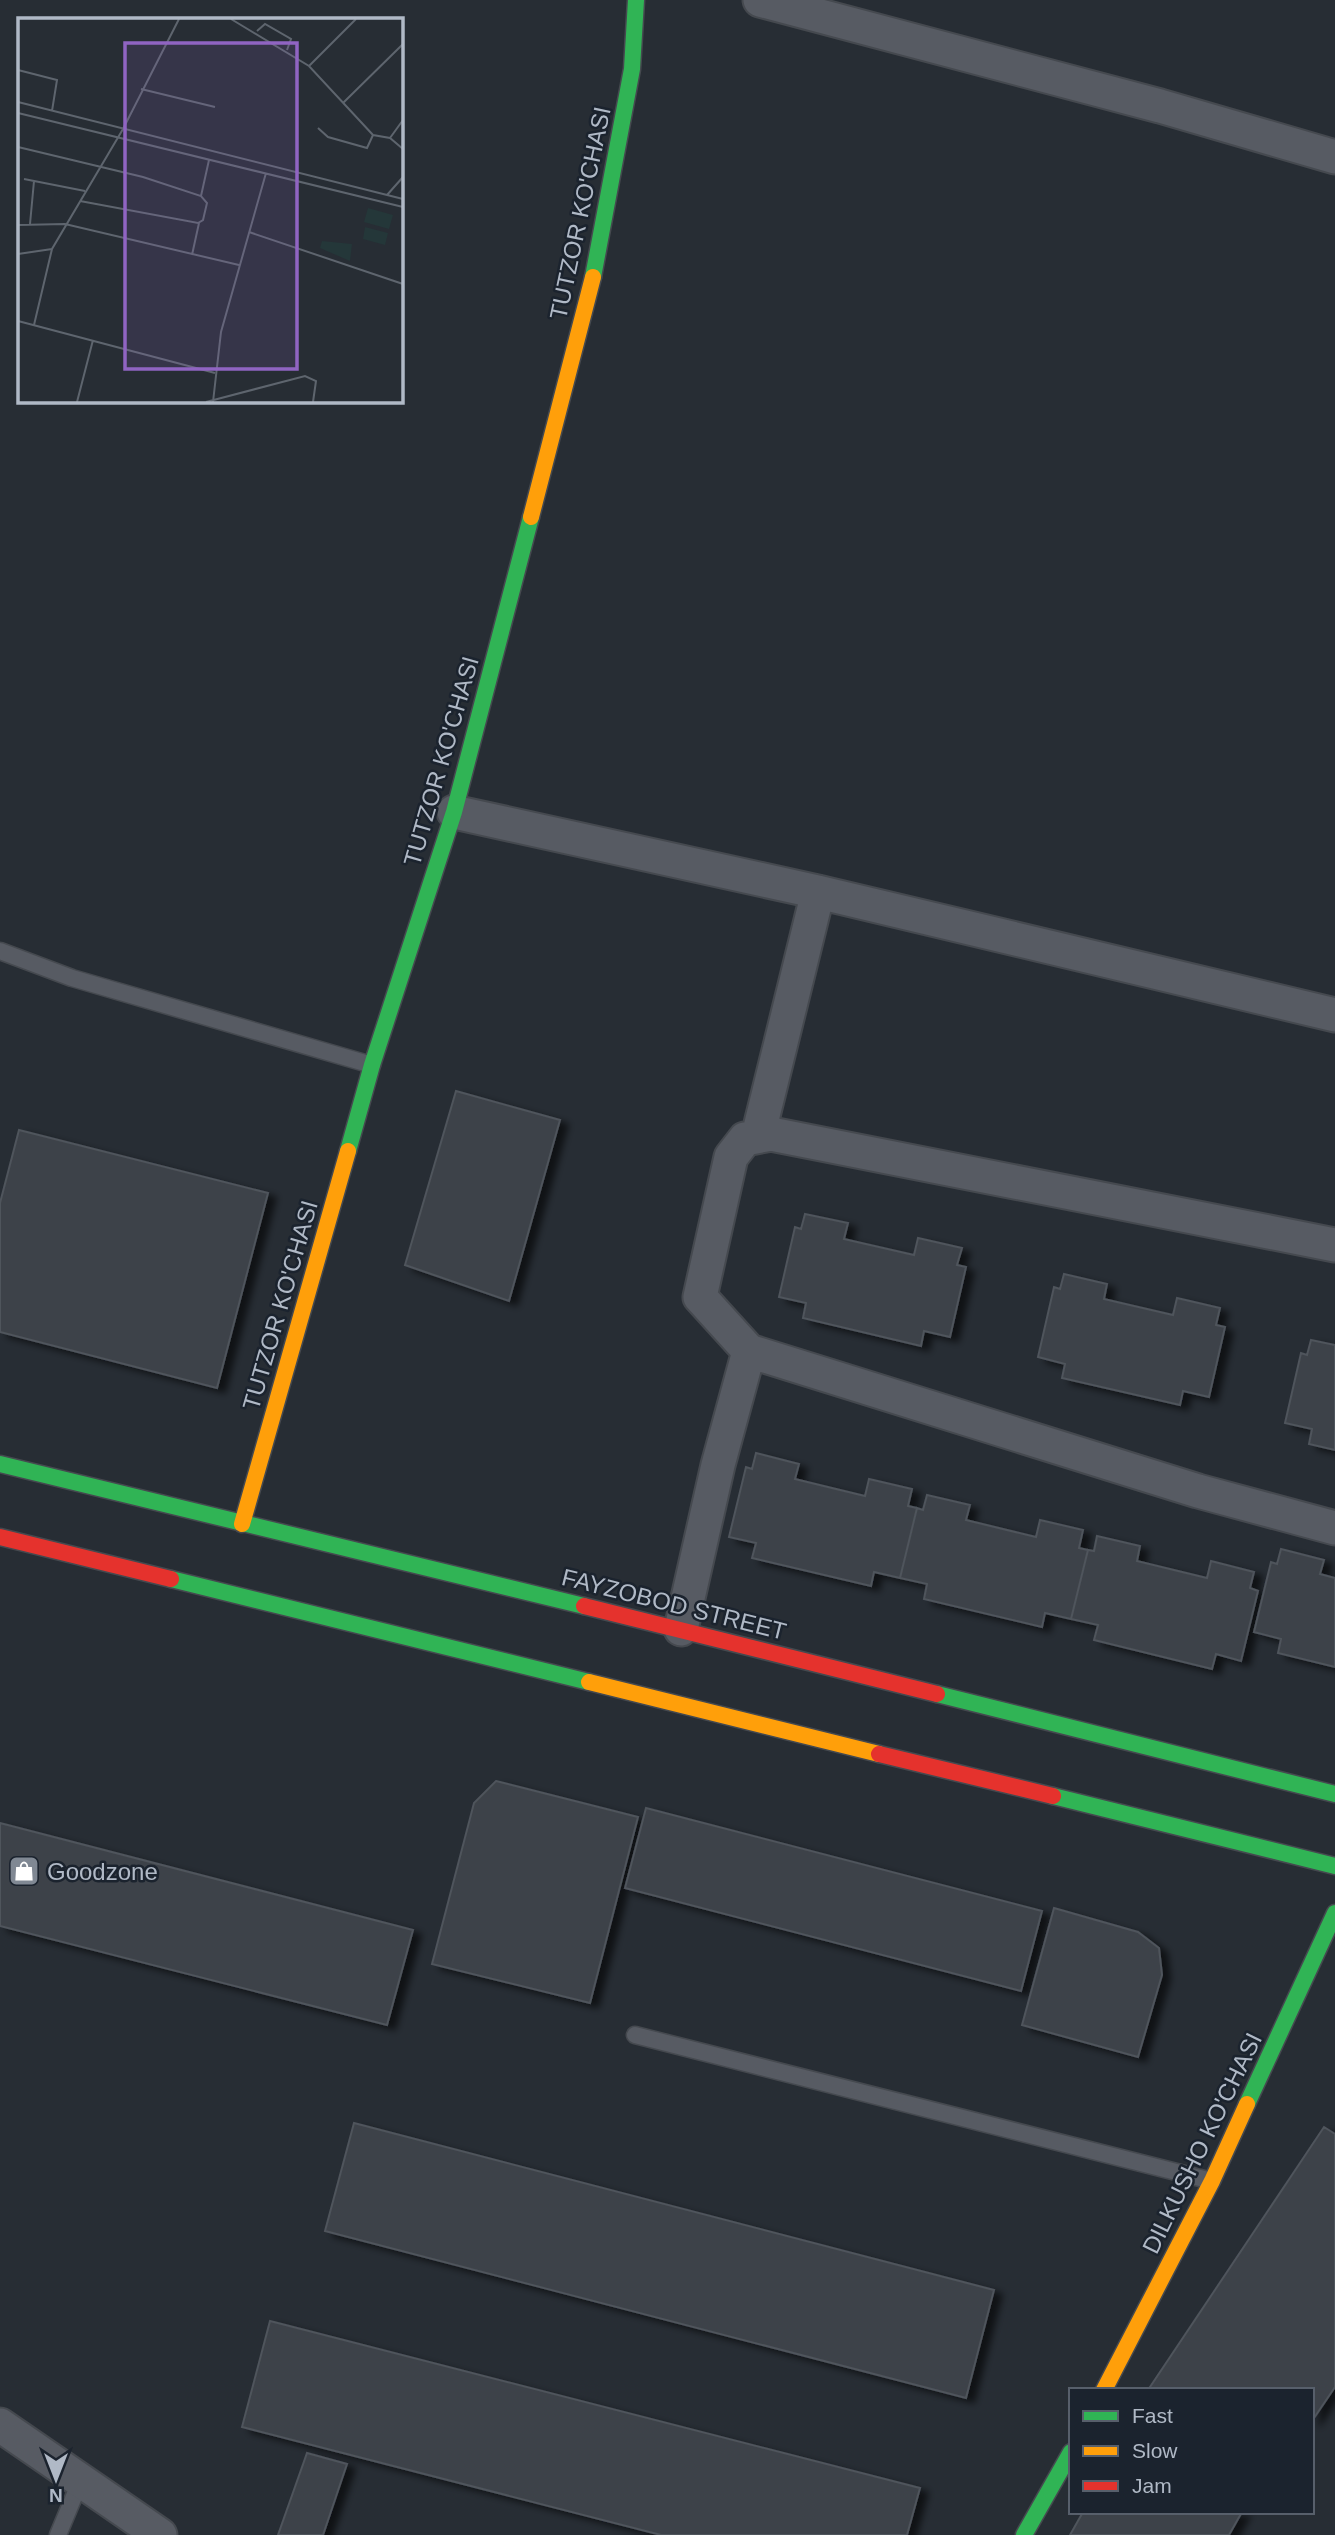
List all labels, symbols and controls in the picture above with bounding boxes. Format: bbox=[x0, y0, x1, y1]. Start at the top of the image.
inset map bbox=[18, 18, 402, 402]
street label: TUTZOR KO'CHASI bbox=[544, 104, 616, 322]
street label: TUTZOR KO'CHASI bbox=[398, 653, 484, 869]
street label: TUTZOR KO'CHASI bbox=[237, 1197, 323, 1413]
street label: FAYZOBOD STREET bbox=[559, 1563, 789, 1645]
shop icon: Goodzone bbox=[7, 1854, 41, 1888]
place label: Goodzone bbox=[47, 1858, 158, 1885]
street label: DILKUSHO KO'CHASI bbox=[1137, 2028, 1267, 2258]
legend bbox=[1069, 2388, 1314, 2514]
text: Fast bbox=[1132, 2404, 1173, 2427]
text: Slow bbox=[1132, 2439, 1178, 2462]
north arrow bbox=[21, 2444, 91, 2514]
text: Jam bbox=[1132, 2474, 1172, 2497]
text: N bbox=[49, 2485, 63, 2506]

